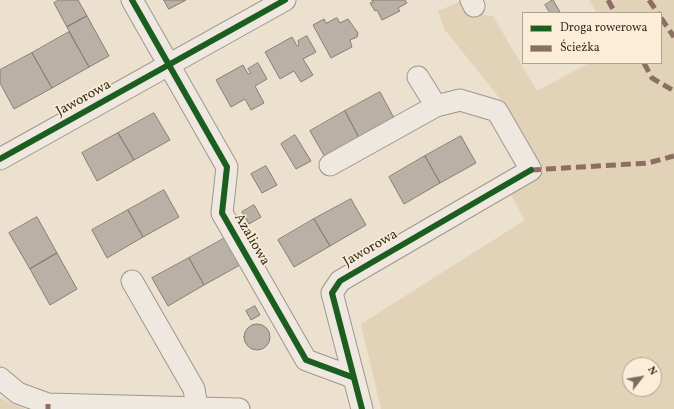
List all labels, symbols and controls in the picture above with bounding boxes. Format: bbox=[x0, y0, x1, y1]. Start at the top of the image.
legend bbox=[522, 12, 662, 64]
text: Droga rowerowa bbox=[560, 20, 647, 36]
text: Ścieżka bbox=[560, 40, 600, 56]
street label: Jaworowa bbox=[54, 77, 114, 121]
street label: Azaliowa bbox=[229, 211, 273, 269]
street label: Jaworowa bbox=[341, 227, 401, 271]
north arrow bbox=[622, 357, 662, 397]
text: N bbox=[643, 364, 660, 378]

